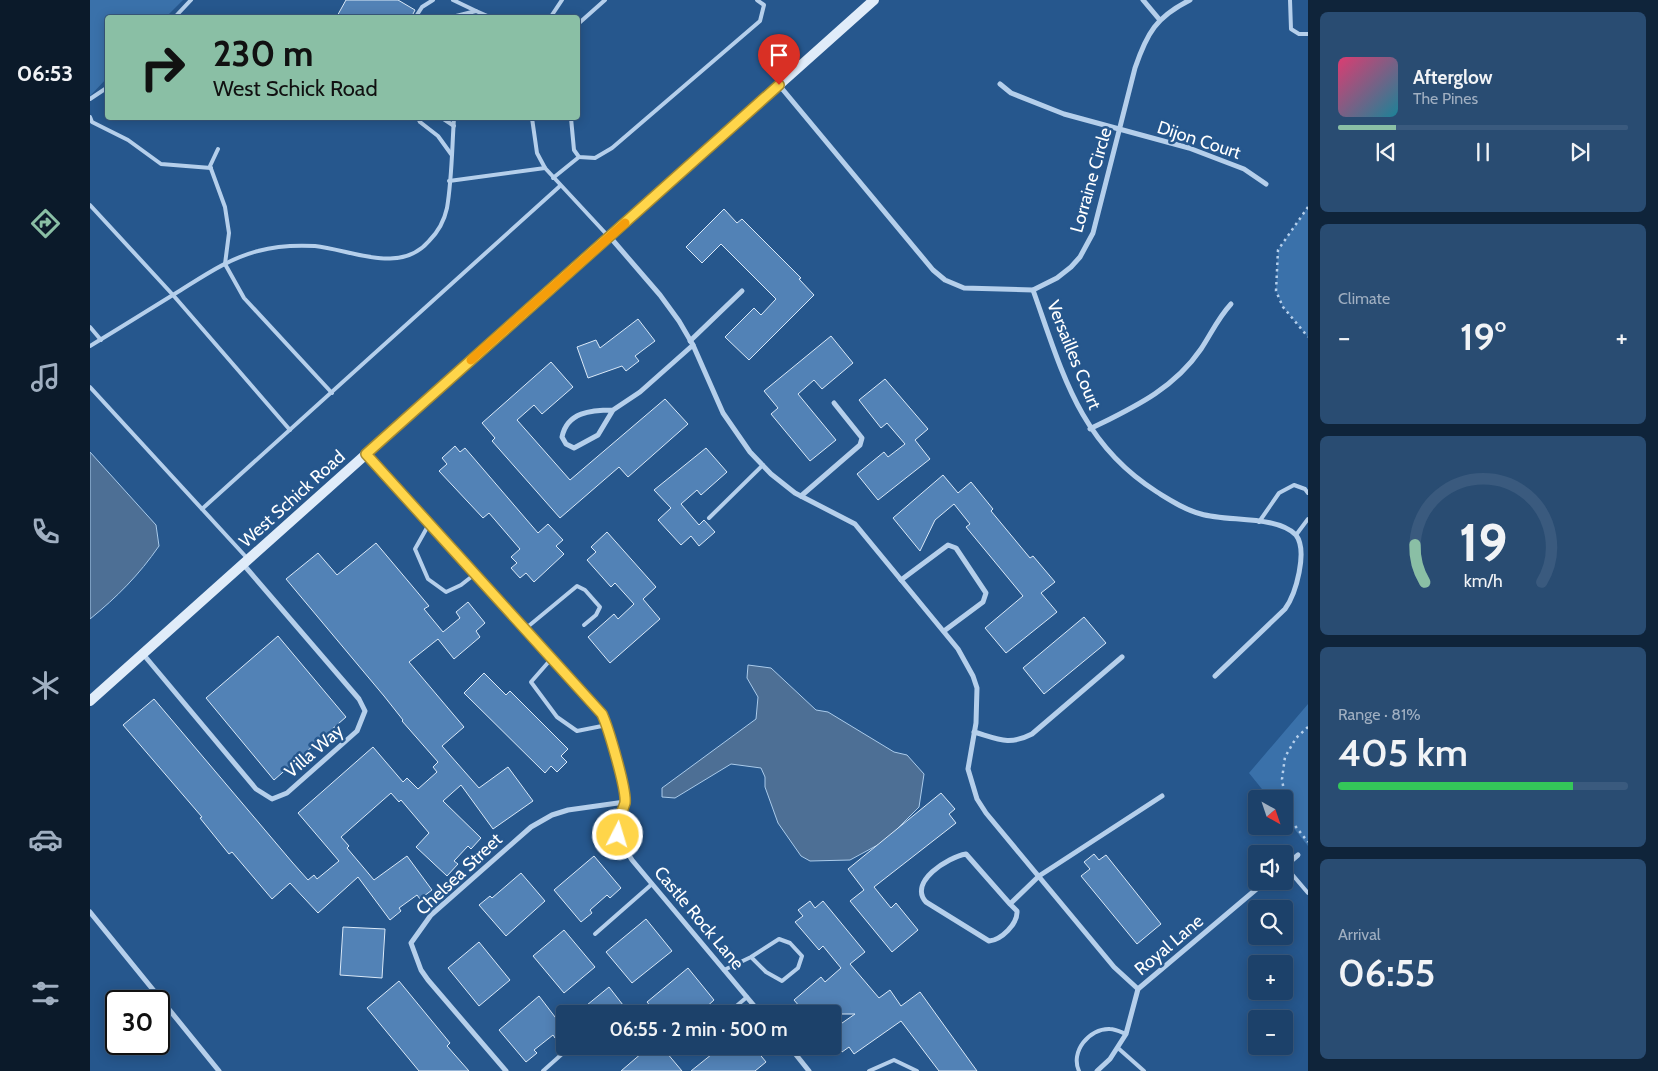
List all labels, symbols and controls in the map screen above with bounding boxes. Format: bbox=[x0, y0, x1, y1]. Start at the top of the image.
text: 230 m bbox=[213, 32, 313, 75]
pin bbox=[758, 34, 800, 85]
icon: right bbox=[130, 35, 195, 100]
icon: arrive bbox=[765, 41, 793, 69]
text: 06:53 bbox=[17, 60, 73, 87]
text: Afterglow bbox=[1413, 66, 1493, 89]
text: West Schick Road bbox=[213, 75, 378, 102]
text: The Pines bbox=[1413, 89, 1478, 108]
street label: Dijon Court bbox=[1154, 116, 1244, 164]
street label: Lorraine Circle bbox=[1066, 125, 1116, 235]
icon: previous bbox=[1372, 138, 1400, 166]
icon: pause bbox=[1469, 138, 1497, 166]
icon: next bbox=[1566, 138, 1594, 166]
icon: directions bbox=[28, 206, 63, 241]
text: Climate bbox=[1338, 289, 1390, 308]
street label: Versailles Court bbox=[1042, 297, 1106, 413]
text: 19° bbox=[1460, 313, 1506, 360]
text: − bbox=[1338, 320, 1350, 354]
text: + bbox=[1616, 320, 1628, 354]
icon: music bbox=[28, 360, 63, 395]
street label: West Schick Road bbox=[235, 446, 349, 552]
text: 19 bbox=[1459, 511, 1507, 574]
icon: phone bbox=[28, 514, 63, 549]
text: km/h bbox=[1463, 570, 1503, 591]
icon: climate bbox=[28, 668, 63, 703]
text: Range · 81% bbox=[1338, 705, 1421, 724]
street label: Villa Way bbox=[280, 720, 348, 782]
text: 405 km bbox=[1338, 729, 1468, 776]
north arrow bbox=[1248, 790, 1292, 835]
map controls bbox=[1248, 790, 1293, 1055]
position arrow bbox=[591, 808, 643, 860]
icon: car bbox=[28, 822, 63, 857]
street label: Chelsea Street bbox=[411, 828, 507, 920]
button: sound bbox=[1248, 845, 1293, 890]
street label: Castle Rock Lane bbox=[649, 862, 749, 974]
button: search bbox=[1248, 900, 1293, 945]
street label: Royal Lane bbox=[1130, 910, 1208, 980]
text: Arrival bbox=[1338, 925, 1381, 944]
text: 06:55 bbox=[1338, 949, 1435, 996]
button: + bbox=[1248, 955, 1293, 1000]
icon: filters bbox=[28, 976, 63, 1011]
speed limit sign: 30 bbox=[105, 990, 170, 1055]
button: − bbox=[1248, 1010, 1293, 1055]
text: 06:55 · 2 min · 500 m bbox=[609, 1018, 788, 1041]

